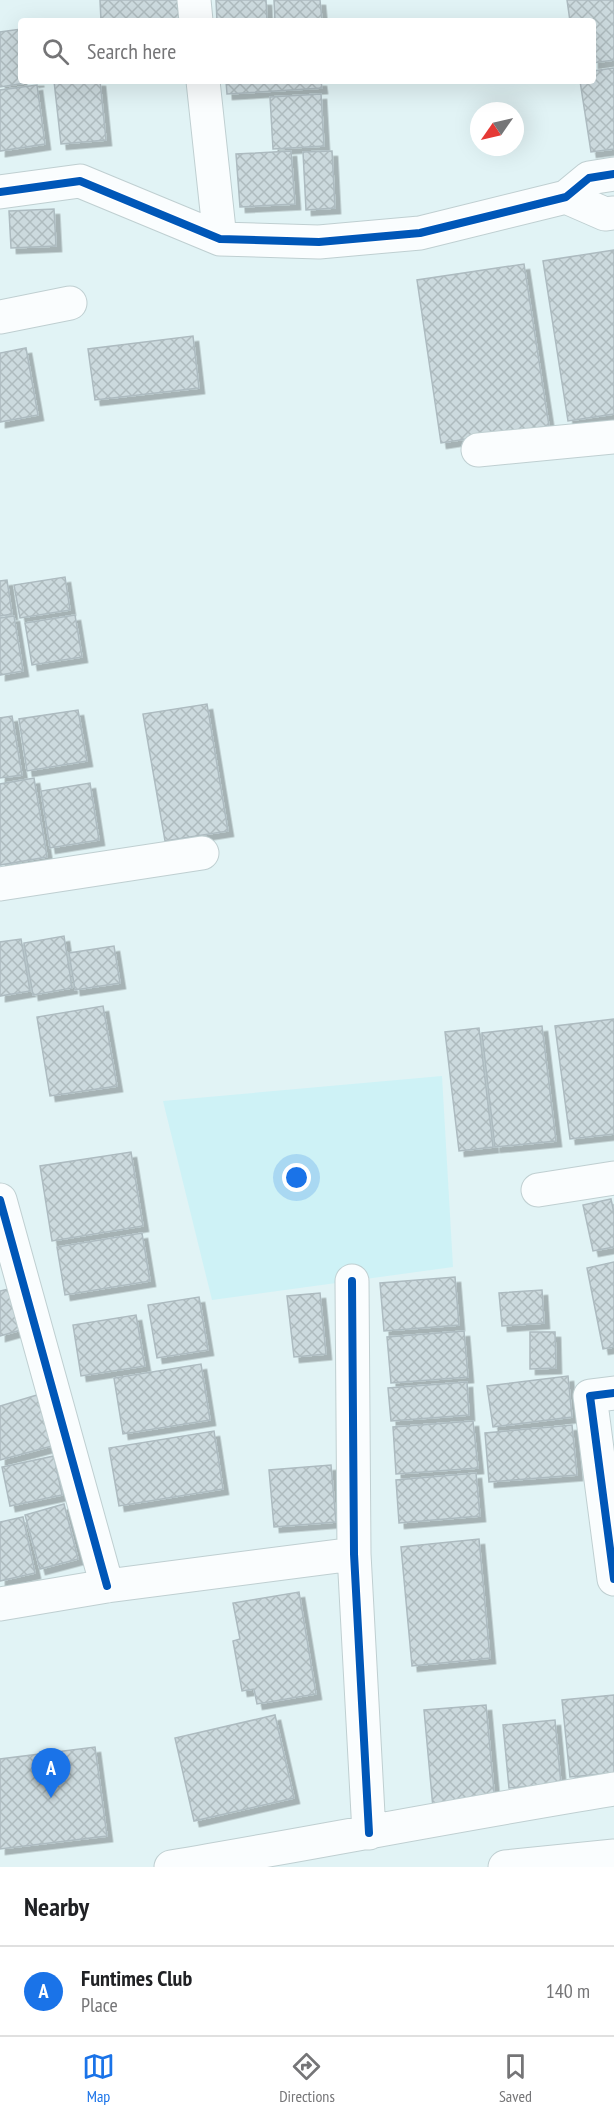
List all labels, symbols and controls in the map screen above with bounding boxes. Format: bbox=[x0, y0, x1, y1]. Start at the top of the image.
search box bbox=[18, 18, 596, 84]
icon: search bbox=[39, 35, 72, 68]
text: Search here bbox=[87, 37, 176, 65]
north arrow bbox=[470, 102, 524, 156]
your location bbox=[282, 1163, 311, 1192]
pin: A bbox=[32, 1748, 70, 1798]
text: Nearby bbox=[24, 1890, 89, 1923]
text: Funtimes Club bbox=[81, 1964, 192, 1992]
text: A bbox=[38, 1978, 49, 2004]
text: 140 m bbox=[546, 1978, 590, 2004]
text: Place bbox=[81, 1992, 118, 2018]
tab: Map bbox=[82, 2050, 115, 2106]
tab: Directions bbox=[279, 2050, 335, 2106]
tab: Saved bbox=[499, 2050, 532, 2106]

